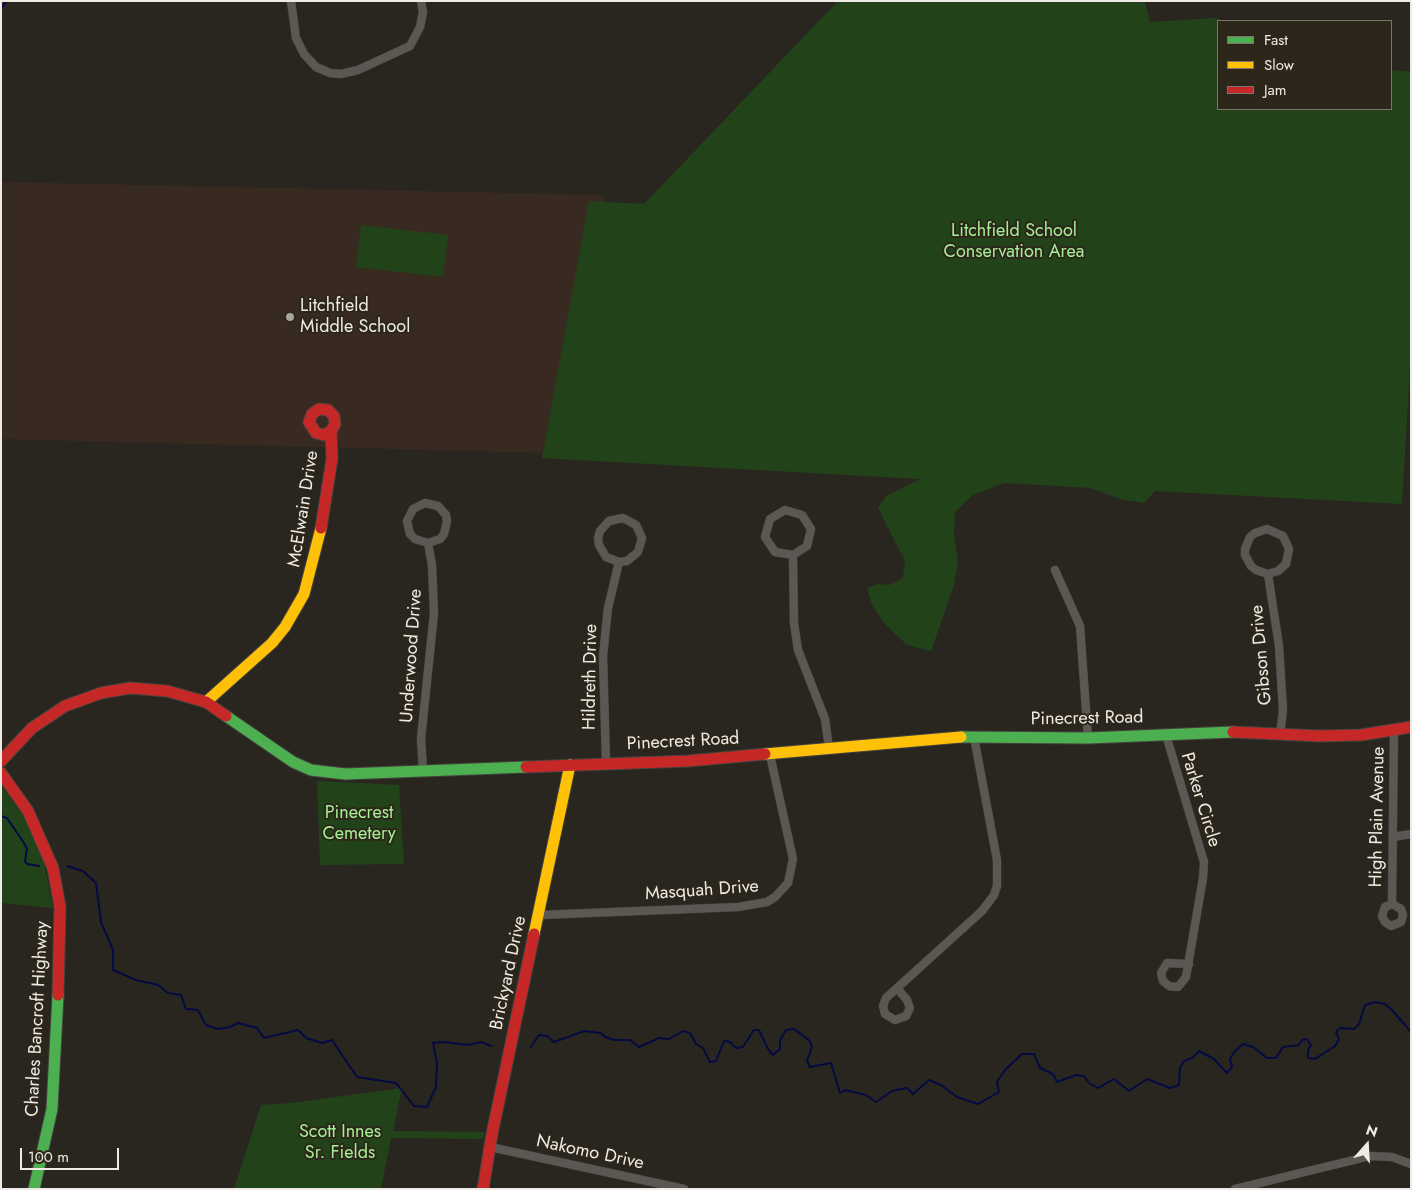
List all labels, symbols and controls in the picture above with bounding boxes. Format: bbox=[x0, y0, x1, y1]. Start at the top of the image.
legend bbox=[1217, 20, 1392, 110]
text: Fast bbox=[1264, 29, 1288, 51]
text: Slow bbox=[1264, 54, 1294, 76]
text: Jam bbox=[1264, 79, 1287, 101]
park label: Litchfield School Conservation Area bbox=[944, 221, 1084, 264]
place label: Litchfield Middle School bbox=[300, 296, 410, 338]
marker: Litchfield Middle School bbox=[284, 311, 296, 323]
street label: McElwain Drive bbox=[284, 449, 324, 569]
street label: Underwood Drive bbox=[397, 588, 427, 724]
street label: Gibson Drive bbox=[1247, 604, 1277, 706]
street label: Hildreth Drive bbox=[579, 624, 603, 730]
street label: Pinecrest Road bbox=[1030, 707, 1144, 731]
street label: Pinecrest Road bbox=[626, 728, 740, 756]
street label: High Plain Avenue bbox=[1366, 746, 1390, 888]
street label: Parker Circle bbox=[1175, 750, 1225, 850]
park label: Pinecrest Cemetery bbox=[322, 803, 396, 846]
street label: Masquah Drive bbox=[645, 876, 759, 906]
street label: Brickyard Drive bbox=[486, 914, 532, 1032]
street label: Charles Bancroft Highway bbox=[22, 921, 54, 1117]
north arrow bbox=[1342, 1120, 1392, 1170]
text: N bbox=[1363, 1120, 1380, 1142]
park label: Scott Innes Sr. Fields bbox=[299, 1122, 381, 1164]
street label: Nakomo Drive bbox=[534, 1131, 646, 1175]
scale bar bbox=[22, 1138, 121, 1170]
text: 100 m bbox=[28, 1146, 69, 1168]

